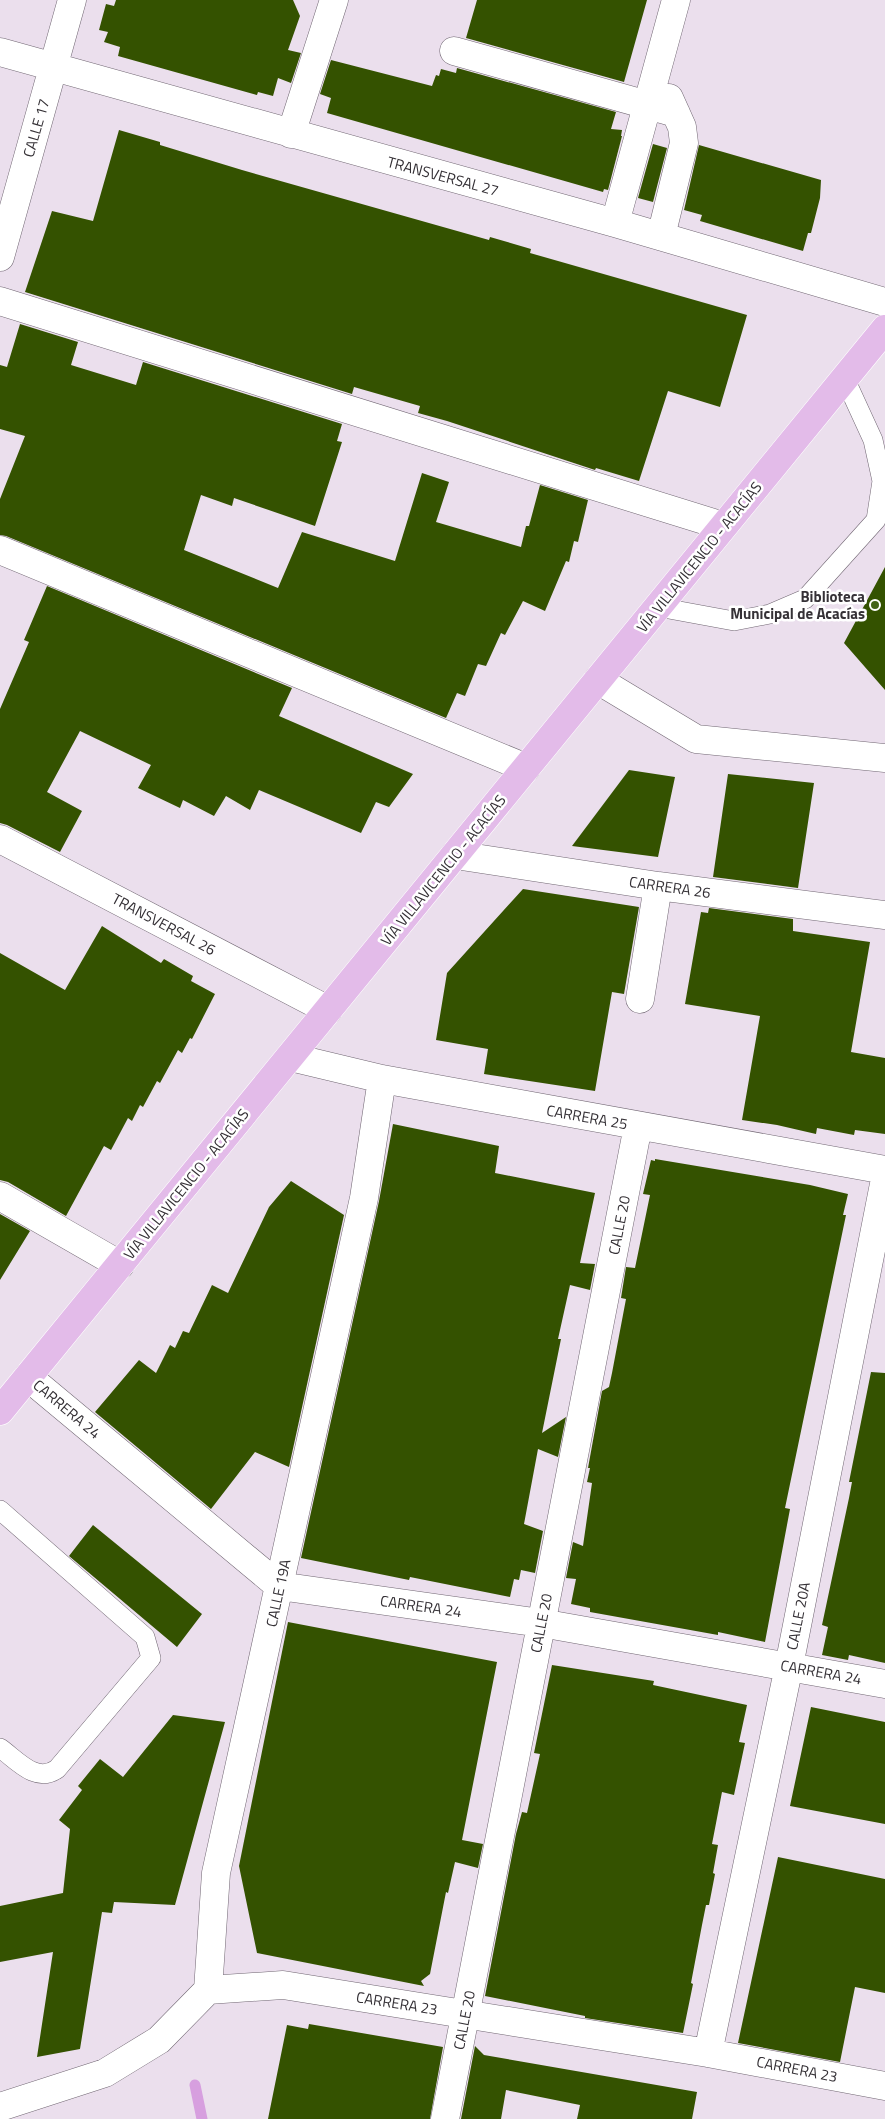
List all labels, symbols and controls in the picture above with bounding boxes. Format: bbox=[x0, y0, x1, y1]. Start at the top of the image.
street label: CALLE 17 bbox=[17, 96, 55, 160]
street label: TRANSVERSAL 27 bbox=[385, 150, 501, 202]
street label: VÍA VILLAVICENCIO - ACACÍAS bbox=[631, 477, 767, 637]
place label: Biblioteca Municipal de Acacías bbox=[730, 585, 865, 625]
marker: Biblioteca Municipal de Acacías bbox=[869, 599, 881, 611]
street label: VÍA VILLAVICENCIO - ACACÍAS bbox=[375, 790, 511, 950]
street label: CARRERA 26 bbox=[628, 870, 712, 904]
street label: TRANSVERSAL 26 bbox=[108, 887, 220, 961]
street label: CARRERA 25 bbox=[545, 1099, 629, 1135]
street label: VÍA VILLAVICENCIO - ACACÍAS bbox=[118, 1104, 254, 1264]
street label: CALLE 20 bbox=[602, 1193, 636, 1257]
street label: CARRERA 24 bbox=[28, 1374, 106, 1444]
street label: CALLE 19A bbox=[260, 1557, 296, 1629]
street label: CALLE 20A bbox=[780, 1580, 816, 1652]
street label: CARRERA 24 bbox=[379, 1589, 463, 1623]
street label: CALLE 20 bbox=[524, 1591, 558, 1655]
street label: CARRERA 24 bbox=[779, 1654, 863, 1690]
street label: CARRERA 23 bbox=[355, 1985, 439, 2021]
street label: CALLE 20 bbox=[447, 1988, 481, 2052]
street label: CARRERA 23 bbox=[755, 2050, 839, 2088]

